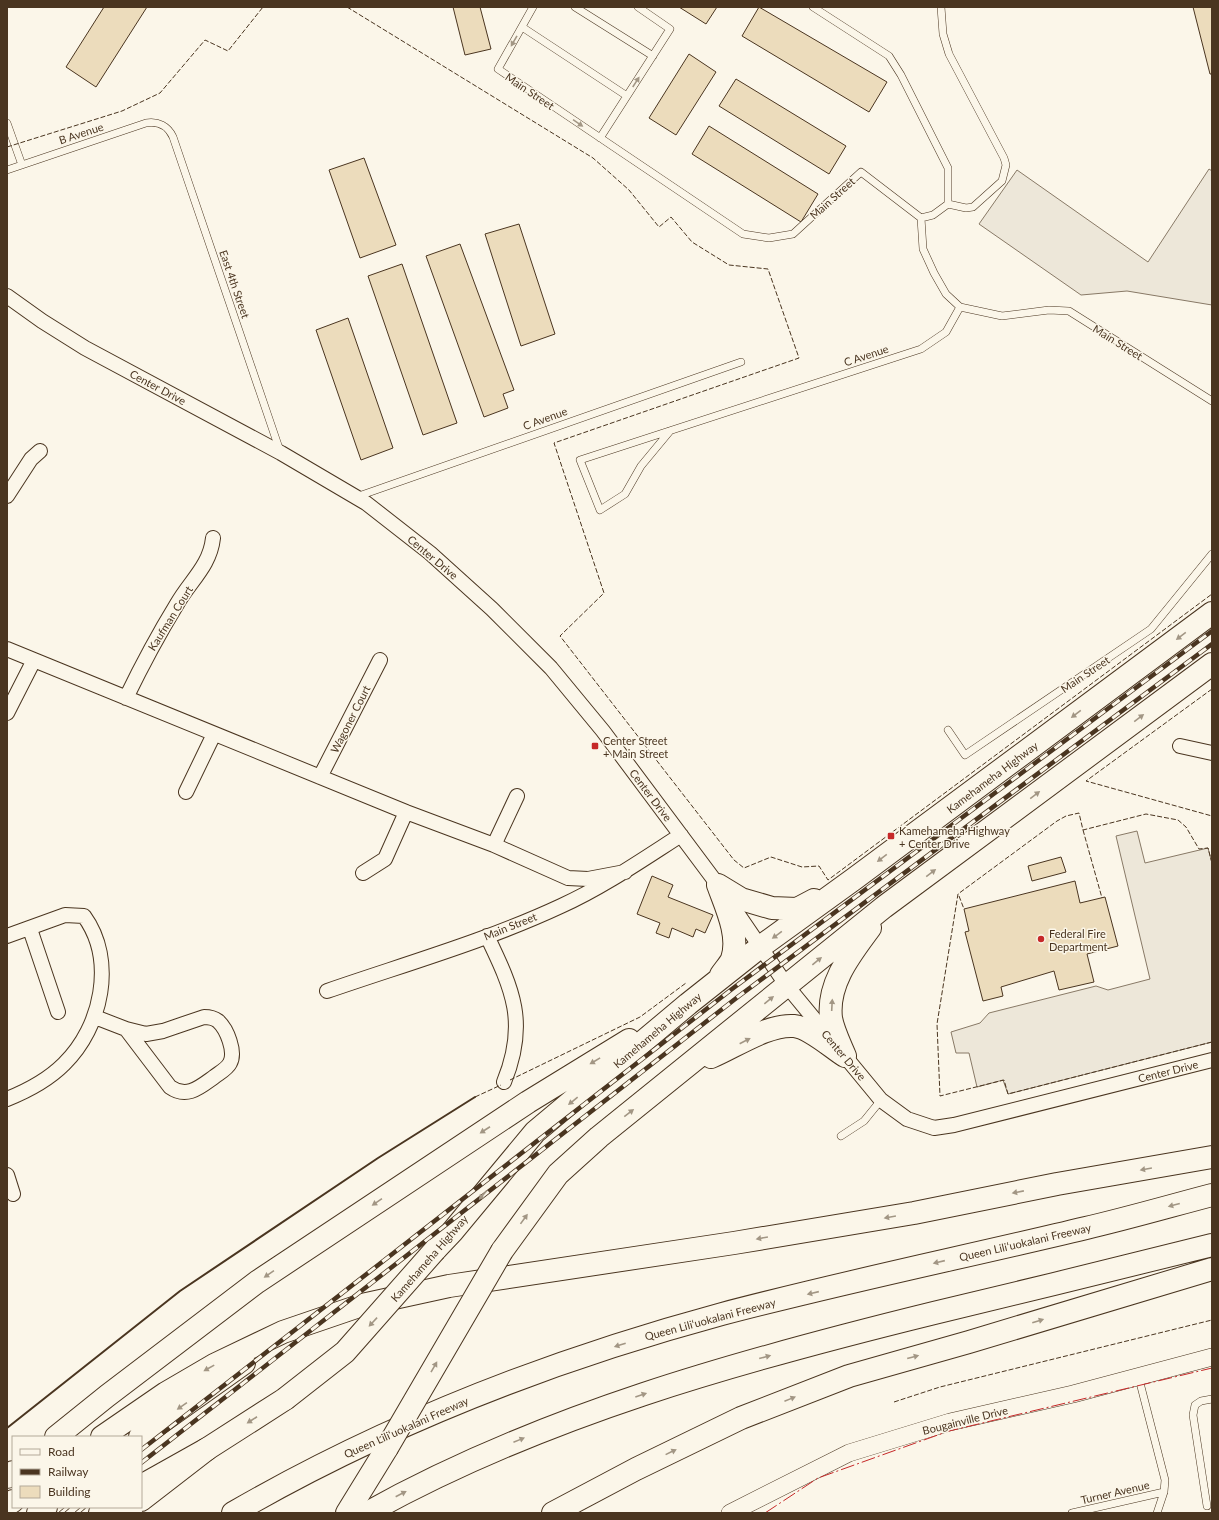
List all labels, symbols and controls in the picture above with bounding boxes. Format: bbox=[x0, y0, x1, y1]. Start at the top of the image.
one-way arrow bbox=[510, 35, 517, 47]
street label: Main Street bbox=[503, 70, 557, 112]
one-way arrow bbox=[632, 76, 640, 87]
one-way arrow bbox=[573, 119, 584, 127]
street label: B Avenue bbox=[57, 120, 105, 146]
street label: Main Street bbox=[807, 174, 857, 222]
street label: East 4th Street bbox=[217, 248, 253, 320]
street label: Main Street bbox=[1091, 322, 1145, 362]
street label: C Avenue bbox=[842, 342, 890, 368]
street label: Center Drive bbox=[128, 367, 188, 407]
street label: C Avenue bbox=[521, 404, 569, 432]
street label: Center Drive bbox=[405, 532, 461, 582]
street label: Kaufman Court bbox=[145, 583, 195, 653]
one-way arrow bbox=[1175, 632, 1186, 640]
street label: Main Street bbox=[1058, 653, 1112, 695]
street label: Wagoner Court bbox=[327, 683, 373, 755]
one-way arrow bbox=[1071, 709, 1082, 718]
one-way arrow bbox=[1134, 713, 1145, 722]
place label: Center Street + Main Street bbox=[603, 734, 668, 760]
street label: Kamehameha Highway bbox=[944, 738, 1040, 816]
marker: Center Street + Main Street bbox=[590, 741, 600, 751]
street label: Center Drive bbox=[627, 766, 675, 824]
one-way arrow bbox=[1030, 791, 1040, 799]
place label: Kamehameha Highway + Center Drive bbox=[899, 824, 1010, 850]
marker: Kamehameha Highway + Center Drive bbox=[886, 831, 896, 841]
one-way arrow bbox=[877, 854, 888, 862]
one-way arrow bbox=[925, 868, 936, 877]
street label: Main Street bbox=[482, 909, 538, 943]
place label: Federal Fire Department bbox=[1049, 927, 1108, 953]
one-way arrow bbox=[772, 931, 783, 939]
marker: Federal Fire Department bbox=[1036, 934, 1046, 944]
one-way arrow bbox=[812, 957, 823, 966]
street label: Kamehameha Highway bbox=[610, 989, 704, 1071]
one-way arrow bbox=[764, 996, 774, 1005]
one-way arrow bbox=[828, 999, 835, 1011]
street label: Center Drive bbox=[819, 1027, 869, 1083]
one-way arrow bbox=[740, 1038, 751, 1045]
one-way arrow bbox=[589, 1057, 601, 1064]
street label: Center Drive bbox=[1137, 1057, 1200, 1085]
one-way arrow bbox=[567, 1097, 578, 1106]
one-way arrow bbox=[624, 1108, 635, 1117]
one-way arrow bbox=[480, 1126, 490, 1134]
one-way arrow bbox=[1140, 1166, 1152, 1172]
one-way arrow bbox=[479, 1189, 488, 1200]
one-way arrow bbox=[1012, 1189, 1024, 1195]
one-way arrow bbox=[371, 1198, 382, 1206]
one-way arrow bbox=[1168, 1202, 1181, 1208]
street label: Kamehameha Highway bbox=[388, 1212, 470, 1304]
one-way arrow bbox=[520, 1214, 529, 1225]
one-way arrow bbox=[884, 1214, 897, 1220]
street label: Queen Liliʻuokalani Freeway bbox=[958, 1220, 1093, 1264]
one-way arrow bbox=[756, 1236, 768, 1242]
one-way arrow bbox=[933, 1260, 946, 1266]
one-way arrow bbox=[263, 1270, 274, 1278]
one-way arrow bbox=[807, 1290, 819, 1296]
street label: Queen Liliʻuokalani Freeway bbox=[643, 1295, 777, 1343]
one-way arrow bbox=[369, 1317, 378, 1327]
one-way arrow bbox=[1032, 1318, 1044, 1324]
one-way arrow bbox=[614, 1342, 626, 1348]
one-way arrow bbox=[759, 1354, 771, 1360]
one-way arrow bbox=[907, 1354, 919, 1360]
one-way arrow bbox=[431, 1361, 438, 1373]
one-way arrow bbox=[204, 1365, 215, 1371]
one-way arrow bbox=[635, 1392, 647, 1398]
street label: Queen Liliʻuokalani Freeway bbox=[342, 1393, 471, 1460]
one-way arrow bbox=[784, 1395, 796, 1401]
one-way arrow bbox=[177, 1402, 187, 1410]
street label: Bougainville Drive bbox=[921, 1403, 1009, 1437]
one-way arrow bbox=[246, 1417, 258, 1424]
legend bbox=[12, 1436, 142, 1508]
one-way arrow bbox=[513, 1437, 525, 1443]
text: Road bbox=[48, 1444, 75, 1459]
one-way arrow bbox=[665, 1448, 677, 1455]
text: Railway bbox=[48, 1464, 89, 1479]
street label: Turner Avenue bbox=[1079, 1478, 1151, 1506]
text: Building bbox=[48, 1484, 91, 1499]
one-way arrow bbox=[395, 1491, 407, 1497]

